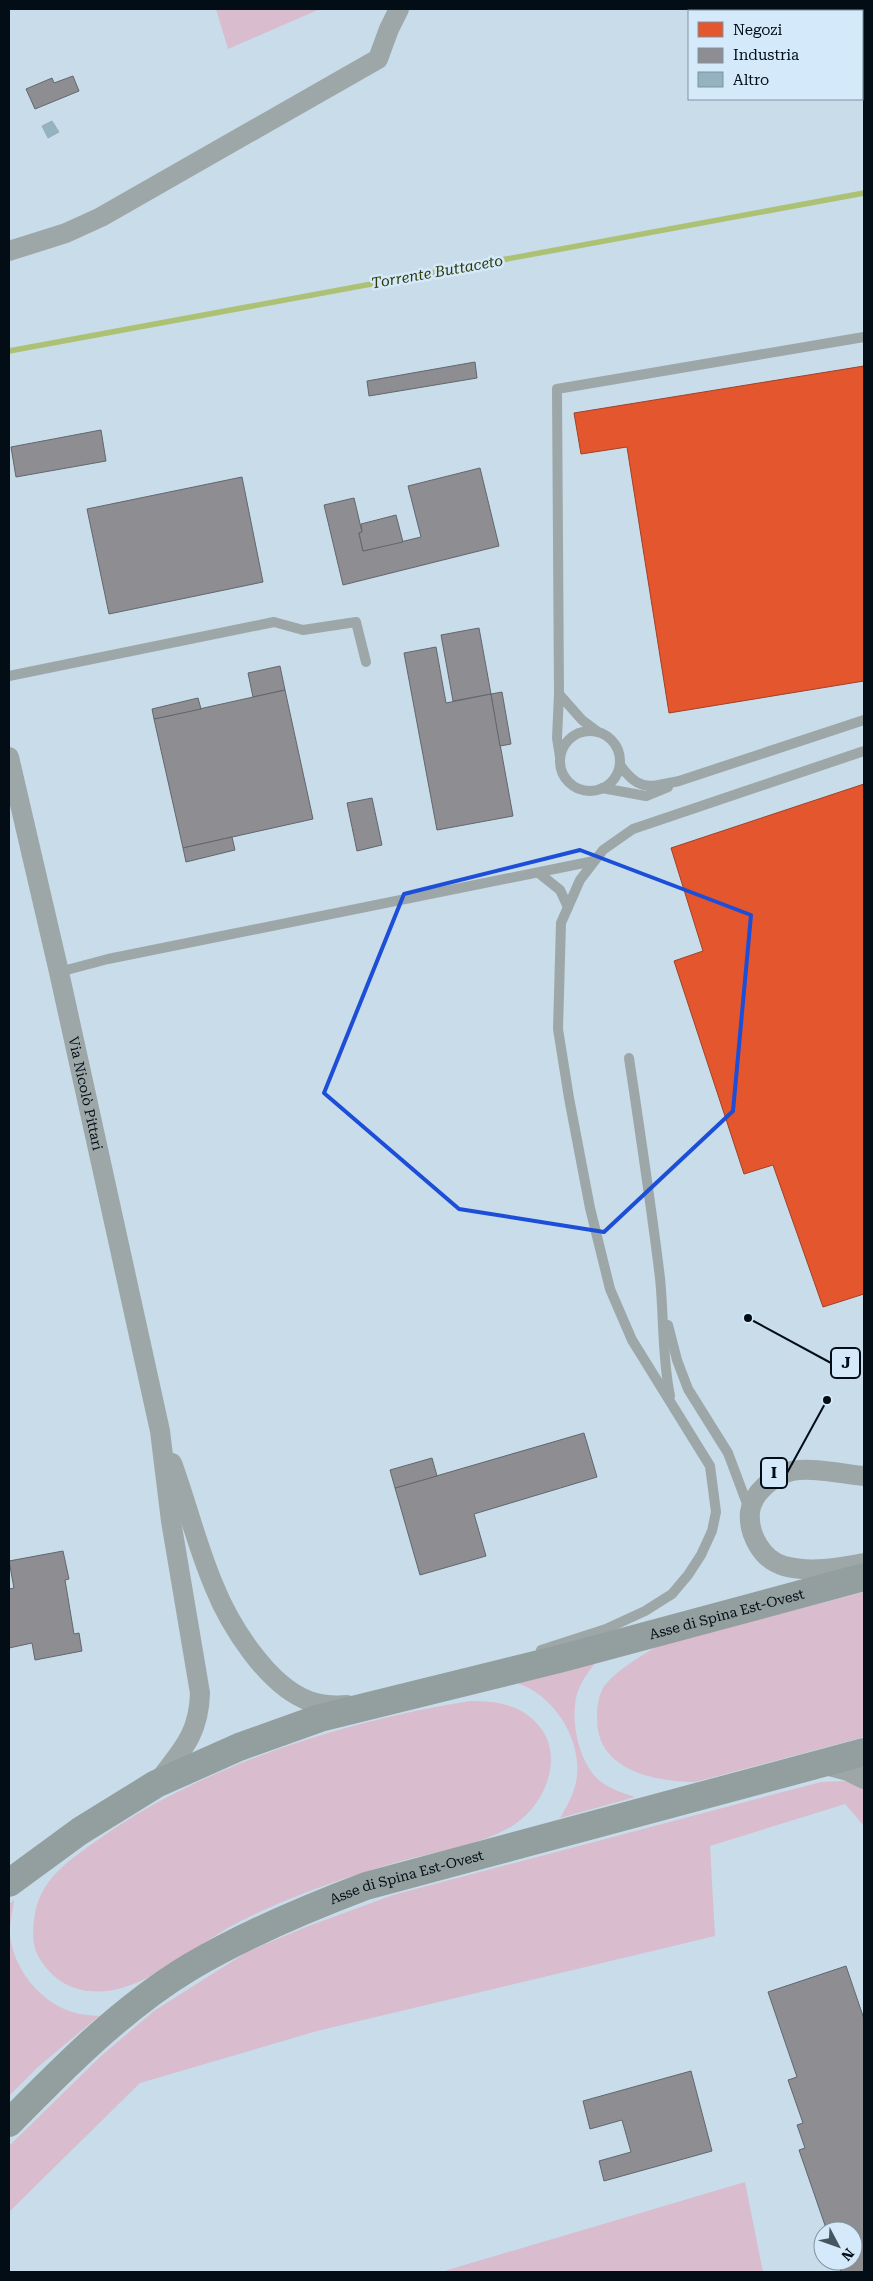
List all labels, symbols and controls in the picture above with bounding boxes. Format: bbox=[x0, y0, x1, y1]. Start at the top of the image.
legend bbox=[688, 10, 863, 100]
text: Negozi bbox=[733, 21, 782, 39]
text: Industria bbox=[733, 46, 799, 64]
text: Altro bbox=[733, 71, 769, 89]
water label: Torrente Buttaceto bbox=[370, 252, 505, 292]
street label: Via Nicolò Pittari bbox=[65, 1035, 106, 1152]
callout: J bbox=[831, 1348, 860, 1378]
text: J bbox=[841, 1354, 851, 1372]
callout: I bbox=[761, 1458, 787, 1488]
text: I bbox=[771, 1464, 777, 1482]
street label: Asse di Spina Est-Ovest bbox=[647, 1585, 806, 1642]
street label: Asse di Spina Est-Ovest bbox=[327, 1847, 485, 1907]
north arrow bbox=[813, 2221, 863, 2271]
text: N bbox=[838, 2245, 857, 2264]

